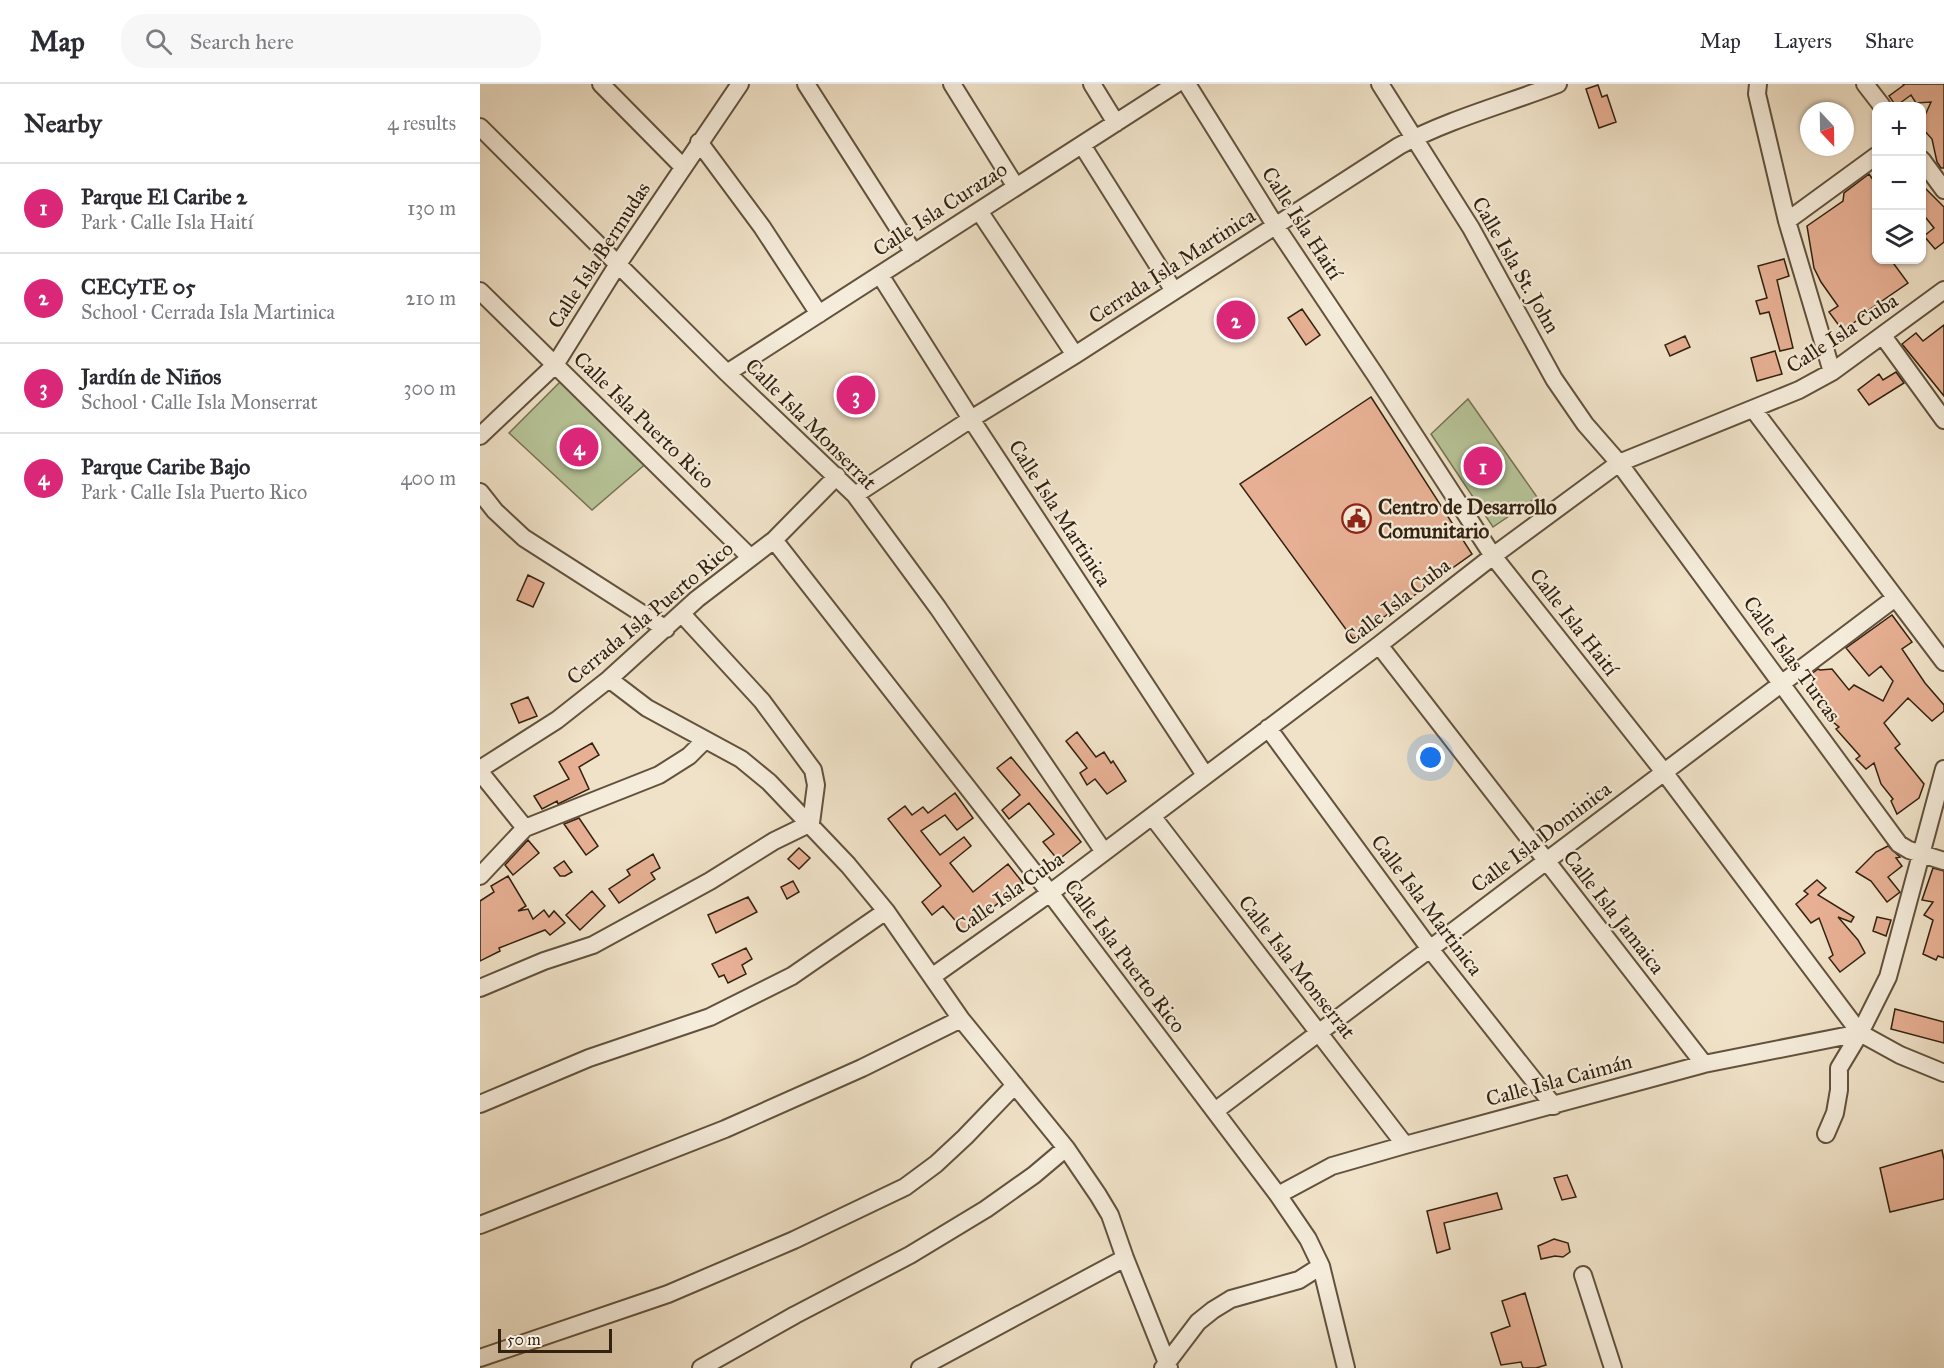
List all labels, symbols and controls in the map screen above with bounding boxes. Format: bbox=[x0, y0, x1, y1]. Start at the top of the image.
search box bbox=[121, 14, 541, 68]
text: Map bbox=[30, 24, 85, 59]
icon: search bbox=[142, 25, 175, 58]
text: Search here bbox=[190, 28, 294, 55]
text: Map bbox=[1700, 28, 1741, 54]
text: Layers bbox=[1774, 28, 1832, 54]
text: Share bbox=[1865, 28, 1914, 54]
north arrow bbox=[1800, 102, 1854, 156]
map controls bbox=[1872, 102, 1926, 264]
button: + bbox=[1872, 102, 1926, 156]
text: Nearby bbox=[24, 107, 102, 139]
text: 4 results bbox=[387, 111, 456, 135]
street label: Calle Isla Curazao bbox=[868, 156, 1012, 262]
button: − bbox=[1872, 156, 1926, 210]
street label: Calle Isla Haití bbox=[1256, 162, 1349, 285]
street label: Calle Isla Bermudas bbox=[542, 177, 656, 333]
text: Parque El Caribe 2 bbox=[81, 183, 247, 210]
street label: Calle Isla St. John bbox=[1466, 192, 1566, 338]
text: 1 bbox=[40, 196, 47, 220]
text: 130 m bbox=[407, 196, 456, 220]
street label: Cerrada Isla Martinica bbox=[1084, 202, 1260, 330]
text: Park · Calle Isla Haití bbox=[81, 210, 253, 234]
button: layers bbox=[1872, 210, 1926, 264]
text: CECyTE 05 bbox=[81, 273, 196, 300]
text: 2 bbox=[39, 286, 48, 310]
text: 210 m bbox=[406, 286, 456, 310]
street label: Calle Isla Cuba bbox=[1781, 287, 1903, 379]
pin: 2 bbox=[1216, 298, 1256, 342]
text: School · Cerrada Isla Martinica bbox=[81, 300, 335, 324]
street label: Calle Isla Puerto Rico bbox=[568, 346, 720, 494]
street label: Calle Isla Monserrat bbox=[740, 353, 883, 496]
text: Jardín de Niños bbox=[81, 363, 221, 390]
pin: 3 bbox=[836, 372, 875, 418]
text: 3 bbox=[40, 376, 48, 400]
text: 300 m bbox=[404, 376, 456, 400]
text: School · Calle Isla Monserrat bbox=[81, 390, 318, 414]
pin: 4 bbox=[560, 424, 598, 470]
street label: Calle Isla Martinica bbox=[1003, 435, 1117, 591]
pin: 1 bbox=[1464, 444, 1502, 488]
text: Parque Caribe Bajo bbox=[81, 453, 250, 480]
text: 4 bbox=[38, 466, 49, 490]
text: 400 m bbox=[400, 466, 456, 490]
text: Park · Calle Isla Puerto Rico bbox=[81, 480, 307, 504]
place label: Centro de Desarrollo Comunitario bbox=[1378, 494, 1557, 544]
public building icon: Centro de Desarrollo Comunitario bbox=[1341, 503, 1373, 535]
street label: Cerrada Isla Puerto Rico bbox=[561, 535, 739, 690]
street label: Calle Isla Cuba bbox=[1339, 552, 1455, 652]
street label: Calle Isla Haití bbox=[1524, 563, 1625, 682]
street label: Calle Islas Turcas bbox=[1738, 591, 1846, 727]
your location bbox=[1416, 743, 1445, 772]
street label: Calle Isla Dominica bbox=[1466, 776, 1616, 898]
street label: Calle Isla Martinica bbox=[1366, 829, 1489, 981]
street label: Calle Isla Jamaica bbox=[1558, 845, 1671, 979]
street label: Calle Isla Cuba bbox=[949, 846, 1069, 940]
street label: Calle Isla Puerto Rico bbox=[1059, 874, 1191, 1038]
street label: Calle Isla Monserrat bbox=[1233, 890, 1362, 1044]
street label: Calle Isla Caimán bbox=[1483, 1048, 1635, 1112]
scale bar bbox=[498, 1326, 612, 1354]
text: 50 m bbox=[507, 1330, 541, 1349]

